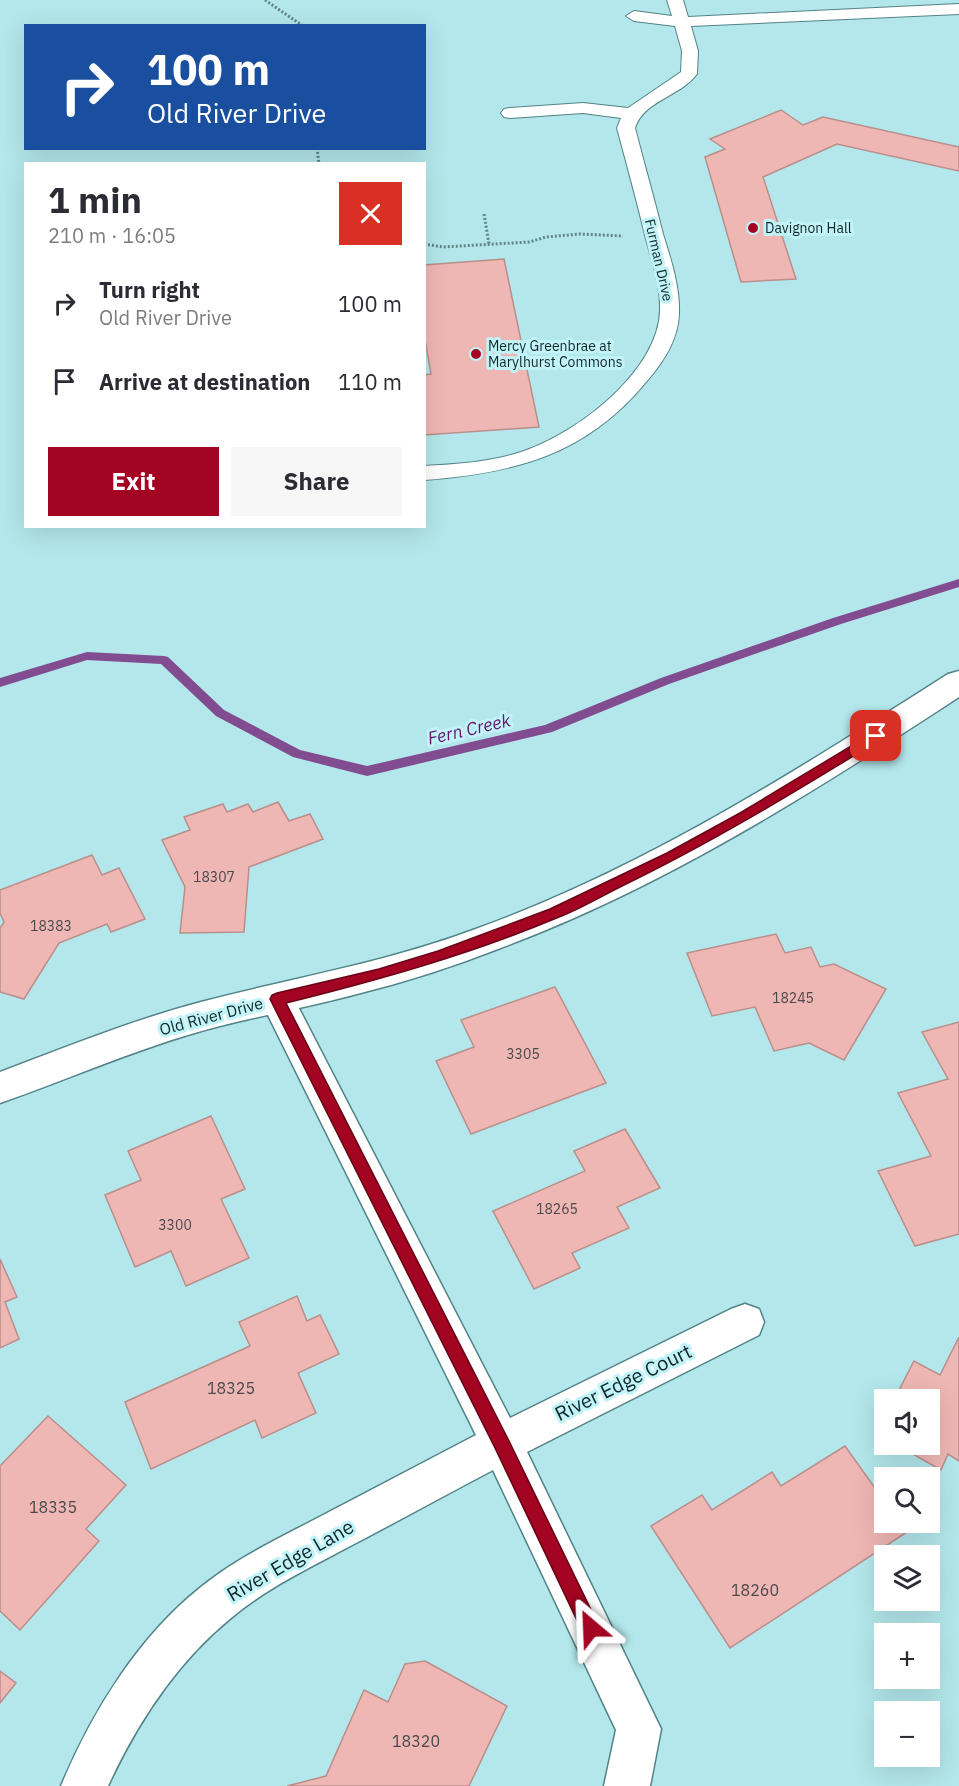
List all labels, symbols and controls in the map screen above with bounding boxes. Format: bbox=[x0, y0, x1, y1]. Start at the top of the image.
text: 100 m bbox=[147, 42, 270, 97]
icon: right bbox=[48, 48, 126, 126]
text: Old River Drive bbox=[147, 95, 326, 130]
text: 1 min bbox=[48, 176, 142, 223]
button: close bbox=[339, 182, 402, 245]
street label: Furman Drive bbox=[641, 217, 677, 303]
place label: Davignon Hall bbox=[765, 219, 852, 237]
marker: Davignon Hall bbox=[746, 221, 760, 235]
text: 210 m · 16:05 bbox=[48, 222, 176, 249]
text: Turn right bbox=[99, 275, 200, 304]
icon: right bbox=[48, 287, 81, 320]
text: 100 m bbox=[338, 289, 402, 318]
text: Old River Drive bbox=[99, 304, 232, 331]
place label: Mercy Greenbrae at Marylhurst Commons bbox=[488, 337, 623, 371]
marker: Mercy Greenbrae at Marylhurst Commons bbox=[469, 347, 483, 361]
icon: arrive bbox=[48, 365, 81, 398]
text: Arrive at destination bbox=[99, 367, 310, 396]
text: 110 m bbox=[338, 367, 402, 396]
button: Exit bbox=[48, 447, 219, 516]
button: Share bbox=[231, 447, 402, 516]
water label: Fern Creek bbox=[425, 708, 513, 750]
pin bbox=[850, 710, 901, 761]
icon: arrive bbox=[859, 719, 892, 752]
house number: 18307 bbox=[193, 868, 235, 886]
house number: 18383 bbox=[30, 917, 72, 935]
house number: 18245 bbox=[772, 989, 814, 1007]
street label: Old River Drive bbox=[157, 993, 265, 1039]
house number: 3305 bbox=[506, 1045, 540, 1063]
house number: 18265 bbox=[536, 1200, 578, 1218]
house number: 3300 bbox=[158, 1216, 192, 1234]
street label: River Edge Court bbox=[550, 1337, 696, 1427]
house number: 18325 bbox=[207, 1378, 255, 1398]
map controls bbox=[874, 1389, 940, 1767]
button: sound bbox=[874, 1389, 940, 1455]
button: search bbox=[874, 1467, 940, 1533]
house number: 18335 bbox=[29, 1497, 77, 1517]
street label: River Edge Lane bbox=[221, 1513, 359, 1607]
button: layers bbox=[874, 1545, 940, 1611]
house number: 18260 bbox=[731, 1580, 779, 1600]
position arrow bbox=[559, 1596, 623, 1660]
button: + bbox=[874, 1623, 940, 1689]
button: − bbox=[874, 1701, 940, 1767]
house number: 18320 bbox=[392, 1731, 440, 1751]

